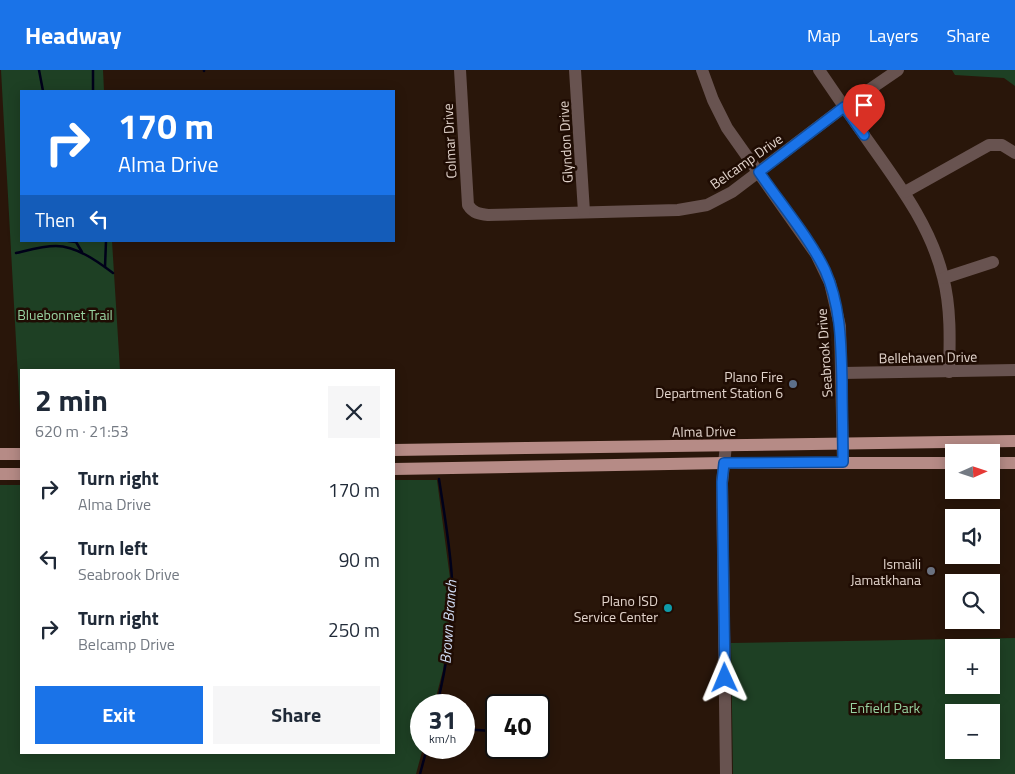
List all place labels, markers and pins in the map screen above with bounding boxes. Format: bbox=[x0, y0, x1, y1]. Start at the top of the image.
pin bbox=[843, 84, 885, 135]
place label: Plano Fire Department Station 6 bbox=[655, 366, 783, 403]
marker: Plano Fire Department Station 6 bbox=[787, 378, 799, 390]
place label: Ismaili Jamatkhana bbox=[851, 553, 921, 590]
marker: Ismaili Jamatkhana bbox=[925, 565, 937, 577]
place label: Plano ISD Service Center bbox=[574, 590, 658, 627]
marker: Plano ISD Service Center bbox=[662, 602, 674, 614]

